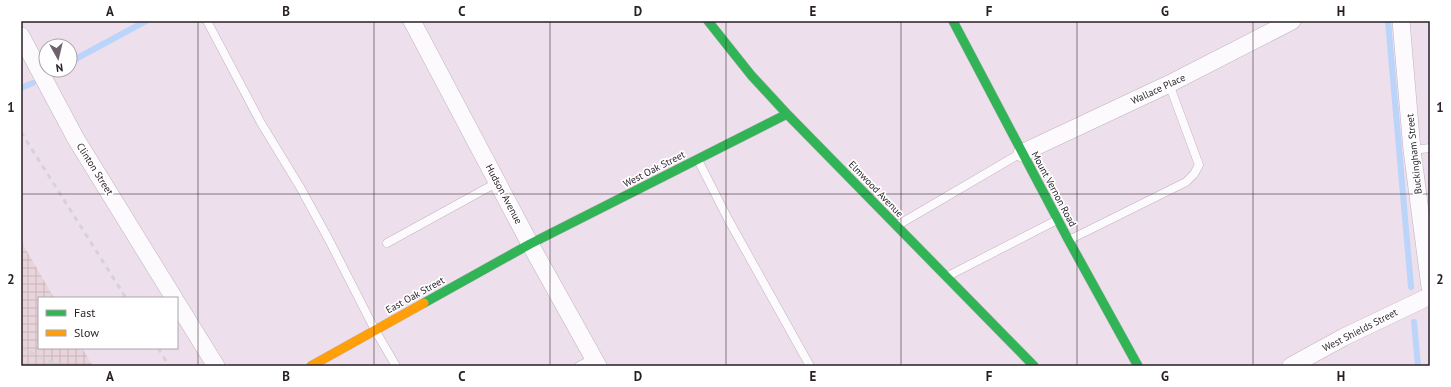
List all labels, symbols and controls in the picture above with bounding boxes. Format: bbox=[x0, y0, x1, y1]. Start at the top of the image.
text: A bbox=[106, 3, 114, 20]
text: B bbox=[282, 3, 290, 20]
text: C bbox=[458, 3, 466, 20]
text: D bbox=[634, 3, 642, 20]
text: E bbox=[810, 3, 817, 20]
text: F bbox=[986, 3, 993, 20]
text: G bbox=[1161, 3, 1169, 20]
text: H bbox=[1337, 3, 1345, 20]
north arrow bbox=[38, 38, 78, 78]
text: N bbox=[55, 60, 64, 75]
street label: Wallace Place bbox=[1129, 71, 1187, 107]
text: 1 bbox=[7, 99, 15, 116]
text: 1 bbox=[1436, 99, 1444, 116]
street label: Buckingham Street bbox=[1403, 113, 1425, 195]
street label: Clinton Street bbox=[74, 140, 116, 198]
street label: West Oak Street bbox=[621, 148, 688, 190]
street label: Mount Vernon Road bbox=[1029, 149, 1079, 229]
street label: Elmwood Avenue bbox=[846, 158, 906, 220]
street label: Hudson Avenue bbox=[483, 162, 525, 226]
text: 2 bbox=[7, 271, 15, 288]
text: 2 bbox=[1436, 271, 1444, 288]
street label: East Oak Street bbox=[383, 273, 447, 316]
legend bbox=[38, 297, 178, 349]
text: Fast bbox=[74, 305, 95, 320]
street label: West Shields Street bbox=[1320, 305, 1400, 355]
text: Slow bbox=[74, 325, 99, 340]
text: A bbox=[106, 368, 114, 385]
text: B bbox=[282, 368, 290, 385]
text: C bbox=[458, 368, 466, 385]
text: D bbox=[634, 368, 642, 385]
text: E bbox=[810, 368, 817, 385]
text: F bbox=[986, 368, 993, 385]
text: G bbox=[1161, 368, 1169, 385]
text: H bbox=[1337, 368, 1345, 385]

